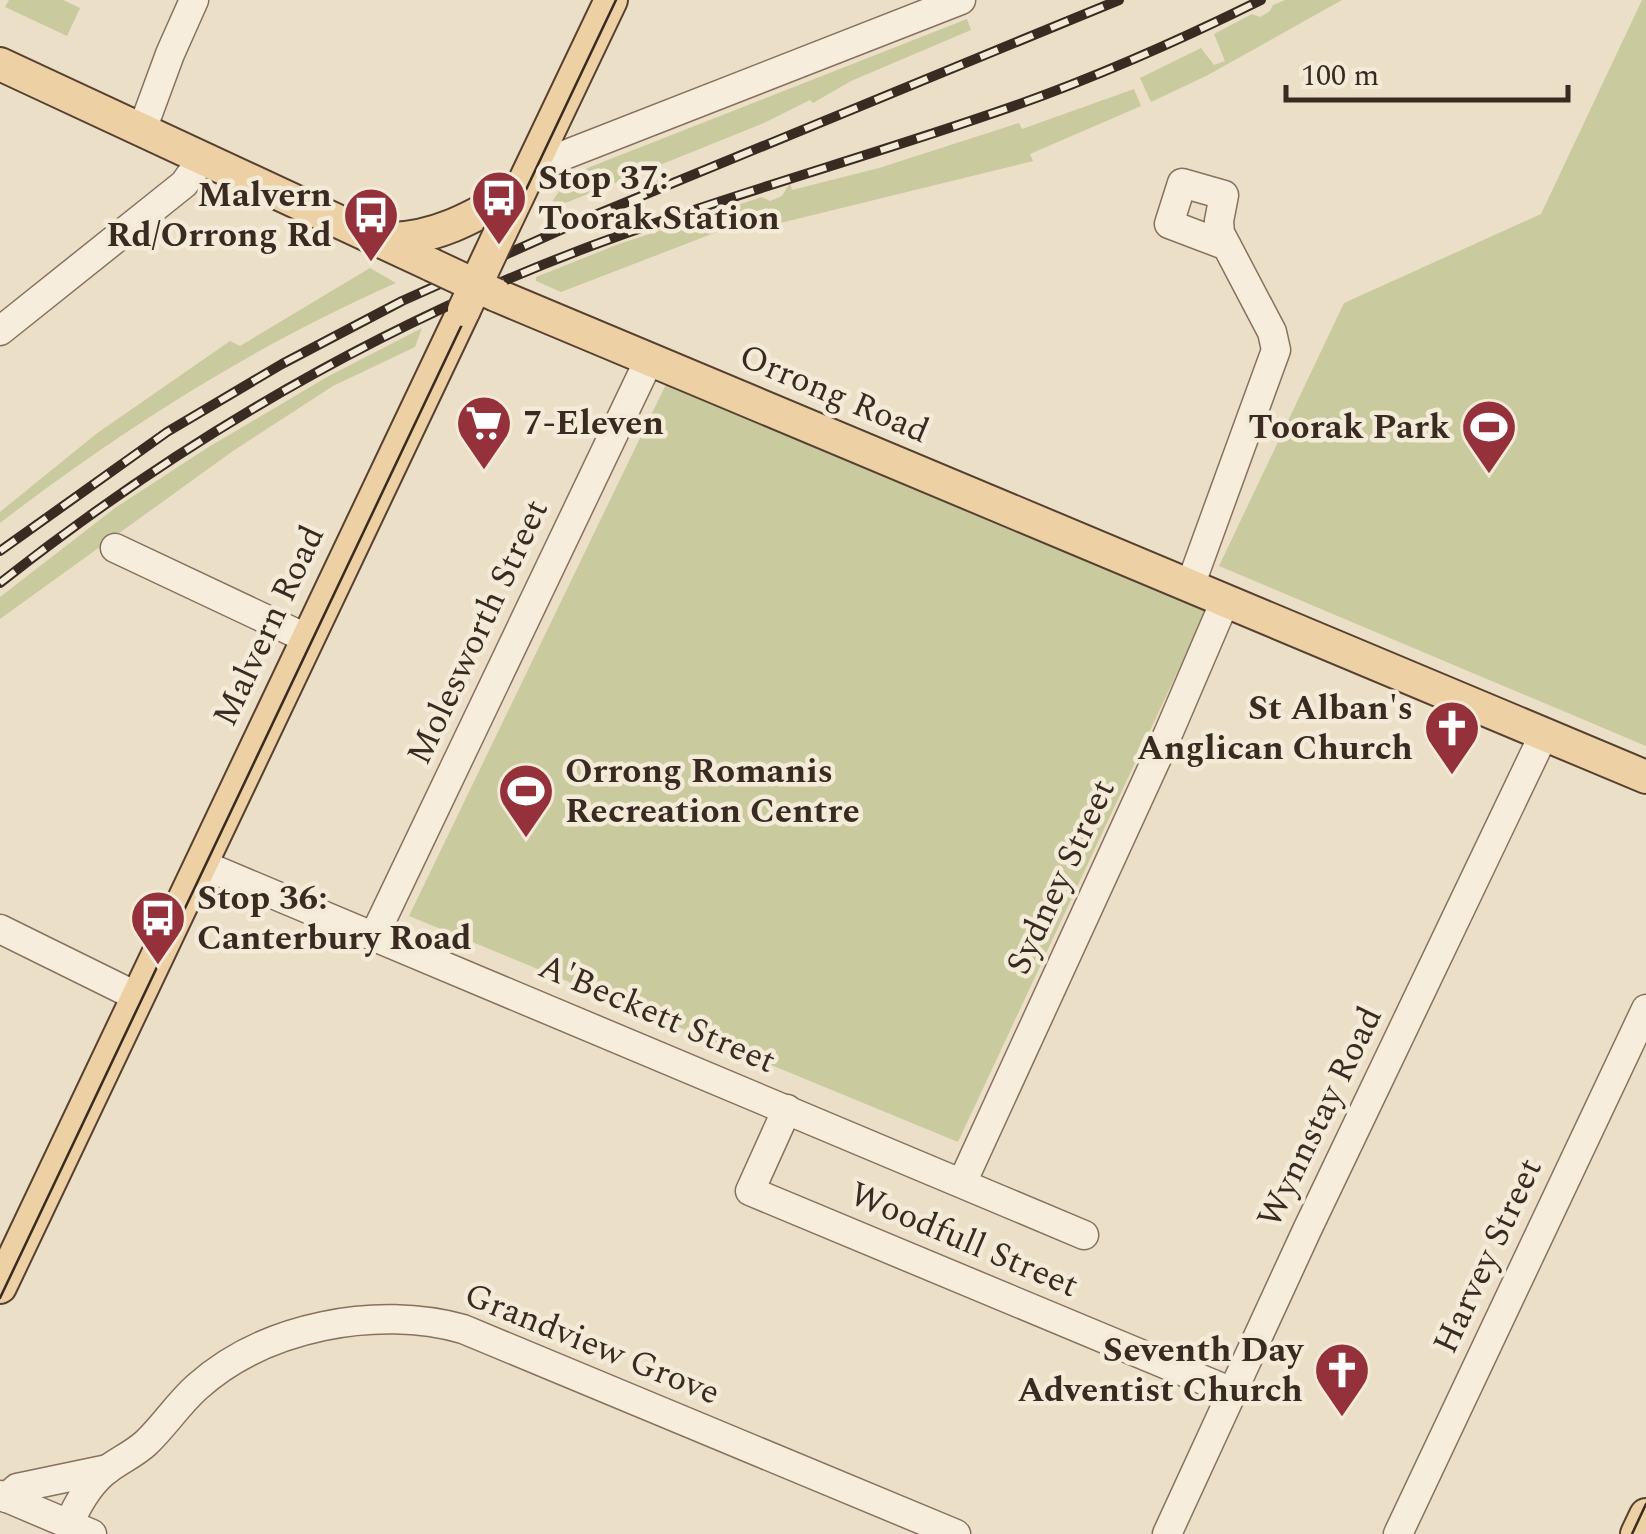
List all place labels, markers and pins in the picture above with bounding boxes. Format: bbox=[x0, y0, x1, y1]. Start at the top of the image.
place label: Stop 37: Toorak Station bbox=[538, 152, 780, 245]
bus stop icon: Stop 37: Toorak Station bbox=[469, 168, 529, 247]
place label: Malvern Rd/Orrong Rd bbox=[106, 169, 332, 262]
bus stop icon: Malvern Rd/Orrong Rd bbox=[341, 185, 401, 264]
supermarket icon: 7-Eleven bbox=[454, 393, 514, 472]
place label: 7-Eleven bbox=[523, 397, 664, 450]
sports icon: Toorak Park bbox=[1459, 397, 1519, 476]
place label: Toorak Park bbox=[1248, 401, 1450, 454]
place label: St Alban's Anglican Church bbox=[1137, 682, 1413, 775]
church icon: St Alban's Anglican Church bbox=[1422, 698, 1482, 777]
place label: Orrong Romanis Recreation Centre bbox=[565, 745, 860, 838]
sports icon: Orrong Romanis Recreation Centre bbox=[496, 761, 556, 840]
place label: Stop 36: Canterbury Road bbox=[197, 872, 472, 965]
bus stop icon: Stop 36: Canterbury Road bbox=[128, 888, 188, 967]
place label: Seventh Day Adventist Church bbox=[1018, 1324, 1304, 1417]
church icon: Seventh Day Adventist Church bbox=[1312, 1340, 1372, 1419]

